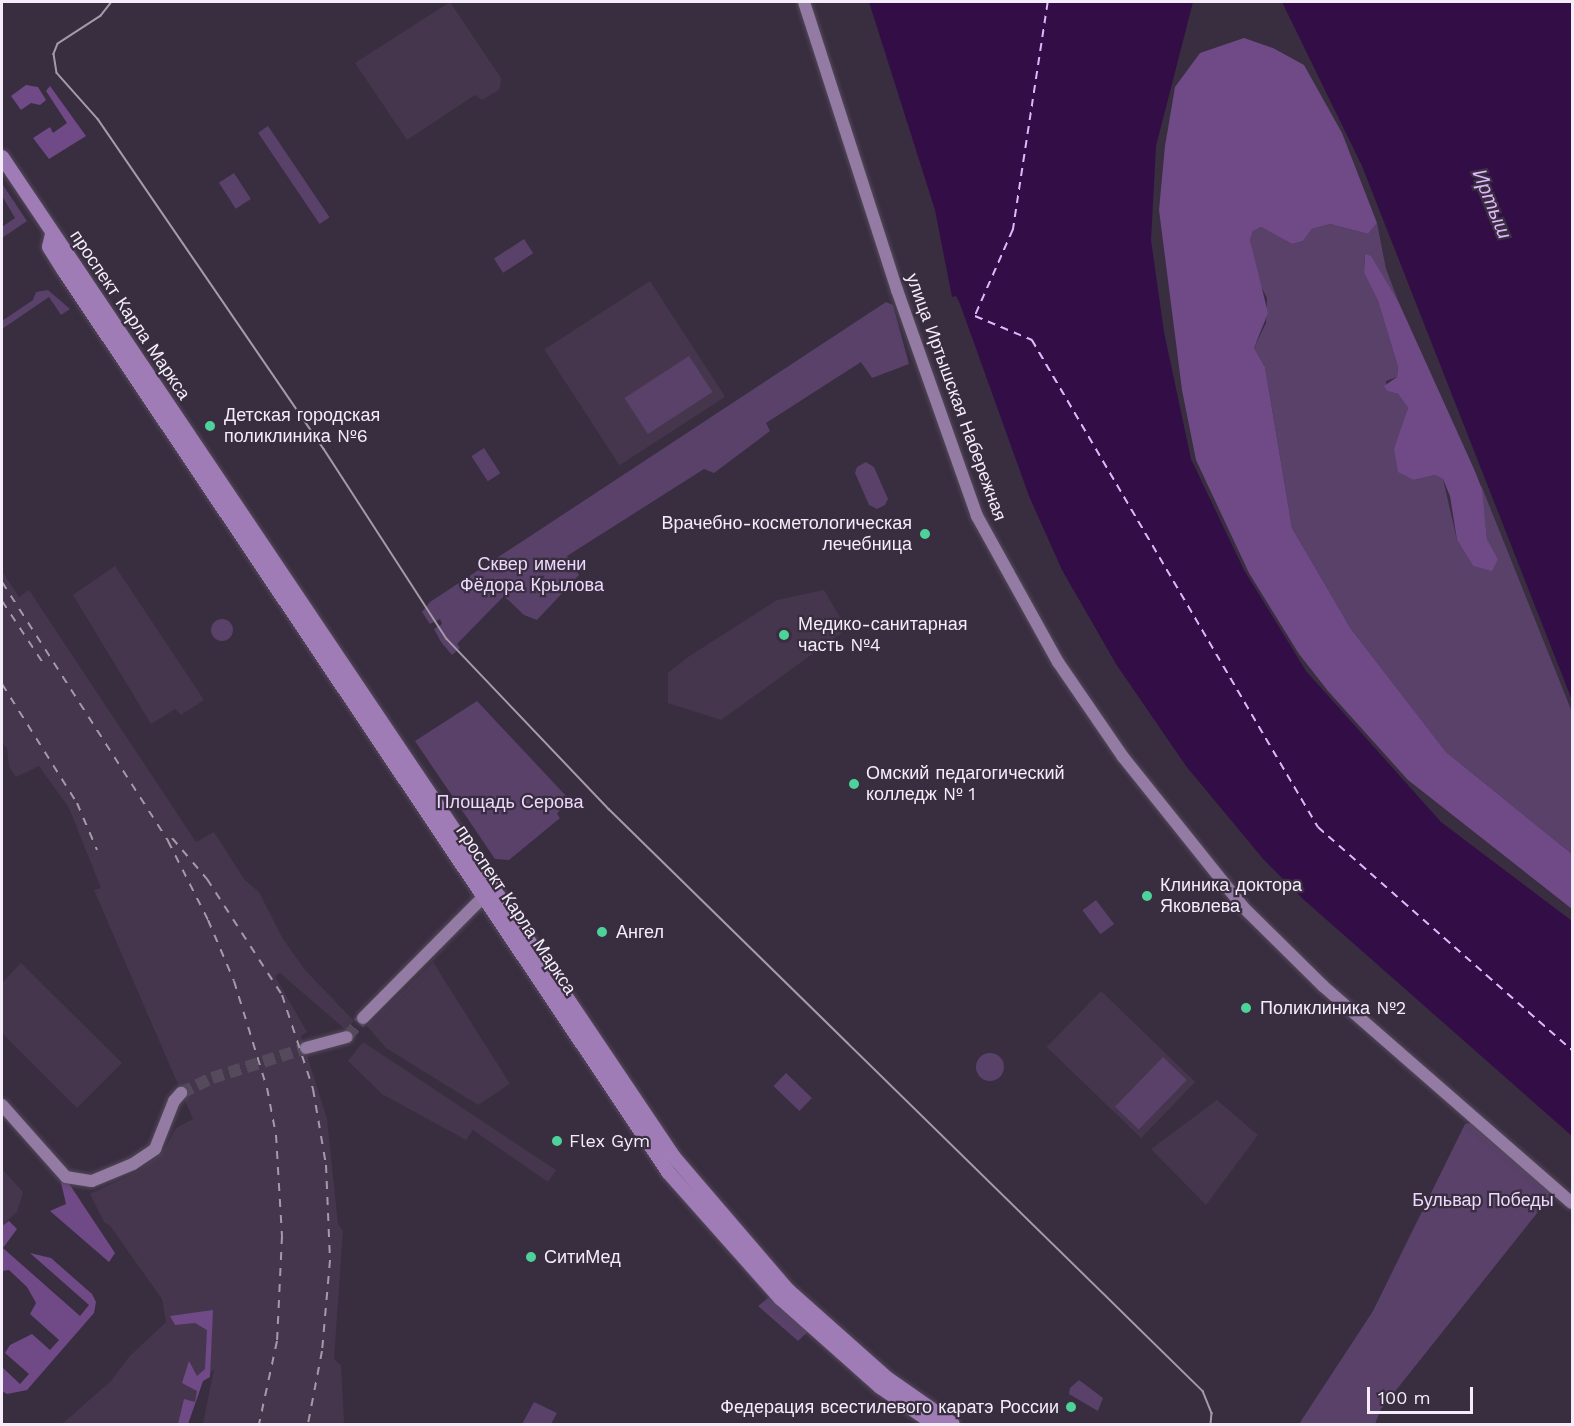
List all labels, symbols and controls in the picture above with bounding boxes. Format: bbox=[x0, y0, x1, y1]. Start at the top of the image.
water label: Иртыш bbox=[1467, 165, 1517, 243]
street label: проспект Карла Маркса bbox=[65, 226, 195, 404]
street label: улица Иртышская Набережная bbox=[901, 270, 1011, 524]
place label: Детская городская поликлиника №6 bbox=[224, 405, 380, 448]
marker: Детская городская поликлиника №6 bbox=[201, 417, 219, 435]
place label: Врачебно-косметологическая лечебница bbox=[661, 513, 912, 556]
marker: Врачебно-косметологическая лечебница bbox=[916, 525, 934, 543]
park label: Сквер имени Фёдора Крылова bbox=[460, 554, 604, 596]
place label: Медико-санитарная часть №4 bbox=[798, 614, 967, 656]
marker: Медико-санитарная часть №4 bbox=[775, 626, 793, 644]
place label: Омский педагогический колледж № 1 bbox=[866, 763, 1065, 806]
marker: Омский педагогический колледж № 1 bbox=[847, 777, 861, 791]
park label: Площадь Серова bbox=[437, 791, 583, 813]
street label: проспект Карла Маркса bbox=[451, 821, 581, 999]
place label: Клиника доктора Яковлева bbox=[1160, 875, 1302, 918]
marker: Клиника доктора Яковлева bbox=[1138, 887, 1156, 905]
place label: Ангел bbox=[616, 921, 664, 943]
marker: Ангел bbox=[593, 923, 611, 941]
place label: Поликлиника №2 bbox=[1260, 997, 1406, 1019]
marker: Поликлиника №2 bbox=[1237, 999, 1255, 1017]
place label: Flex Gym bbox=[569, 1130, 651, 1152]
marker: Flex Gym bbox=[550, 1134, 564, 1148]
park label: Бульвар Победы bbox=[1412, 1189, 1554, 1211]
place label: СитиМед bbox=[544, 1246, 621, 1268]
marker: СитиМед bbox=[522, 1248, 540, 1266]
scale bar bbox=[1370, 1375, 1476, 1413]
text: 100 m bbox=[1378, 1387, 1431, 1408]
place label: Федерация всестилевого каратэ России bbox=[720, 1396, 1059, 1418]
marker: Федерация всестилевого каратэ России bbox=[1064, 1400, 1078, 1414]

